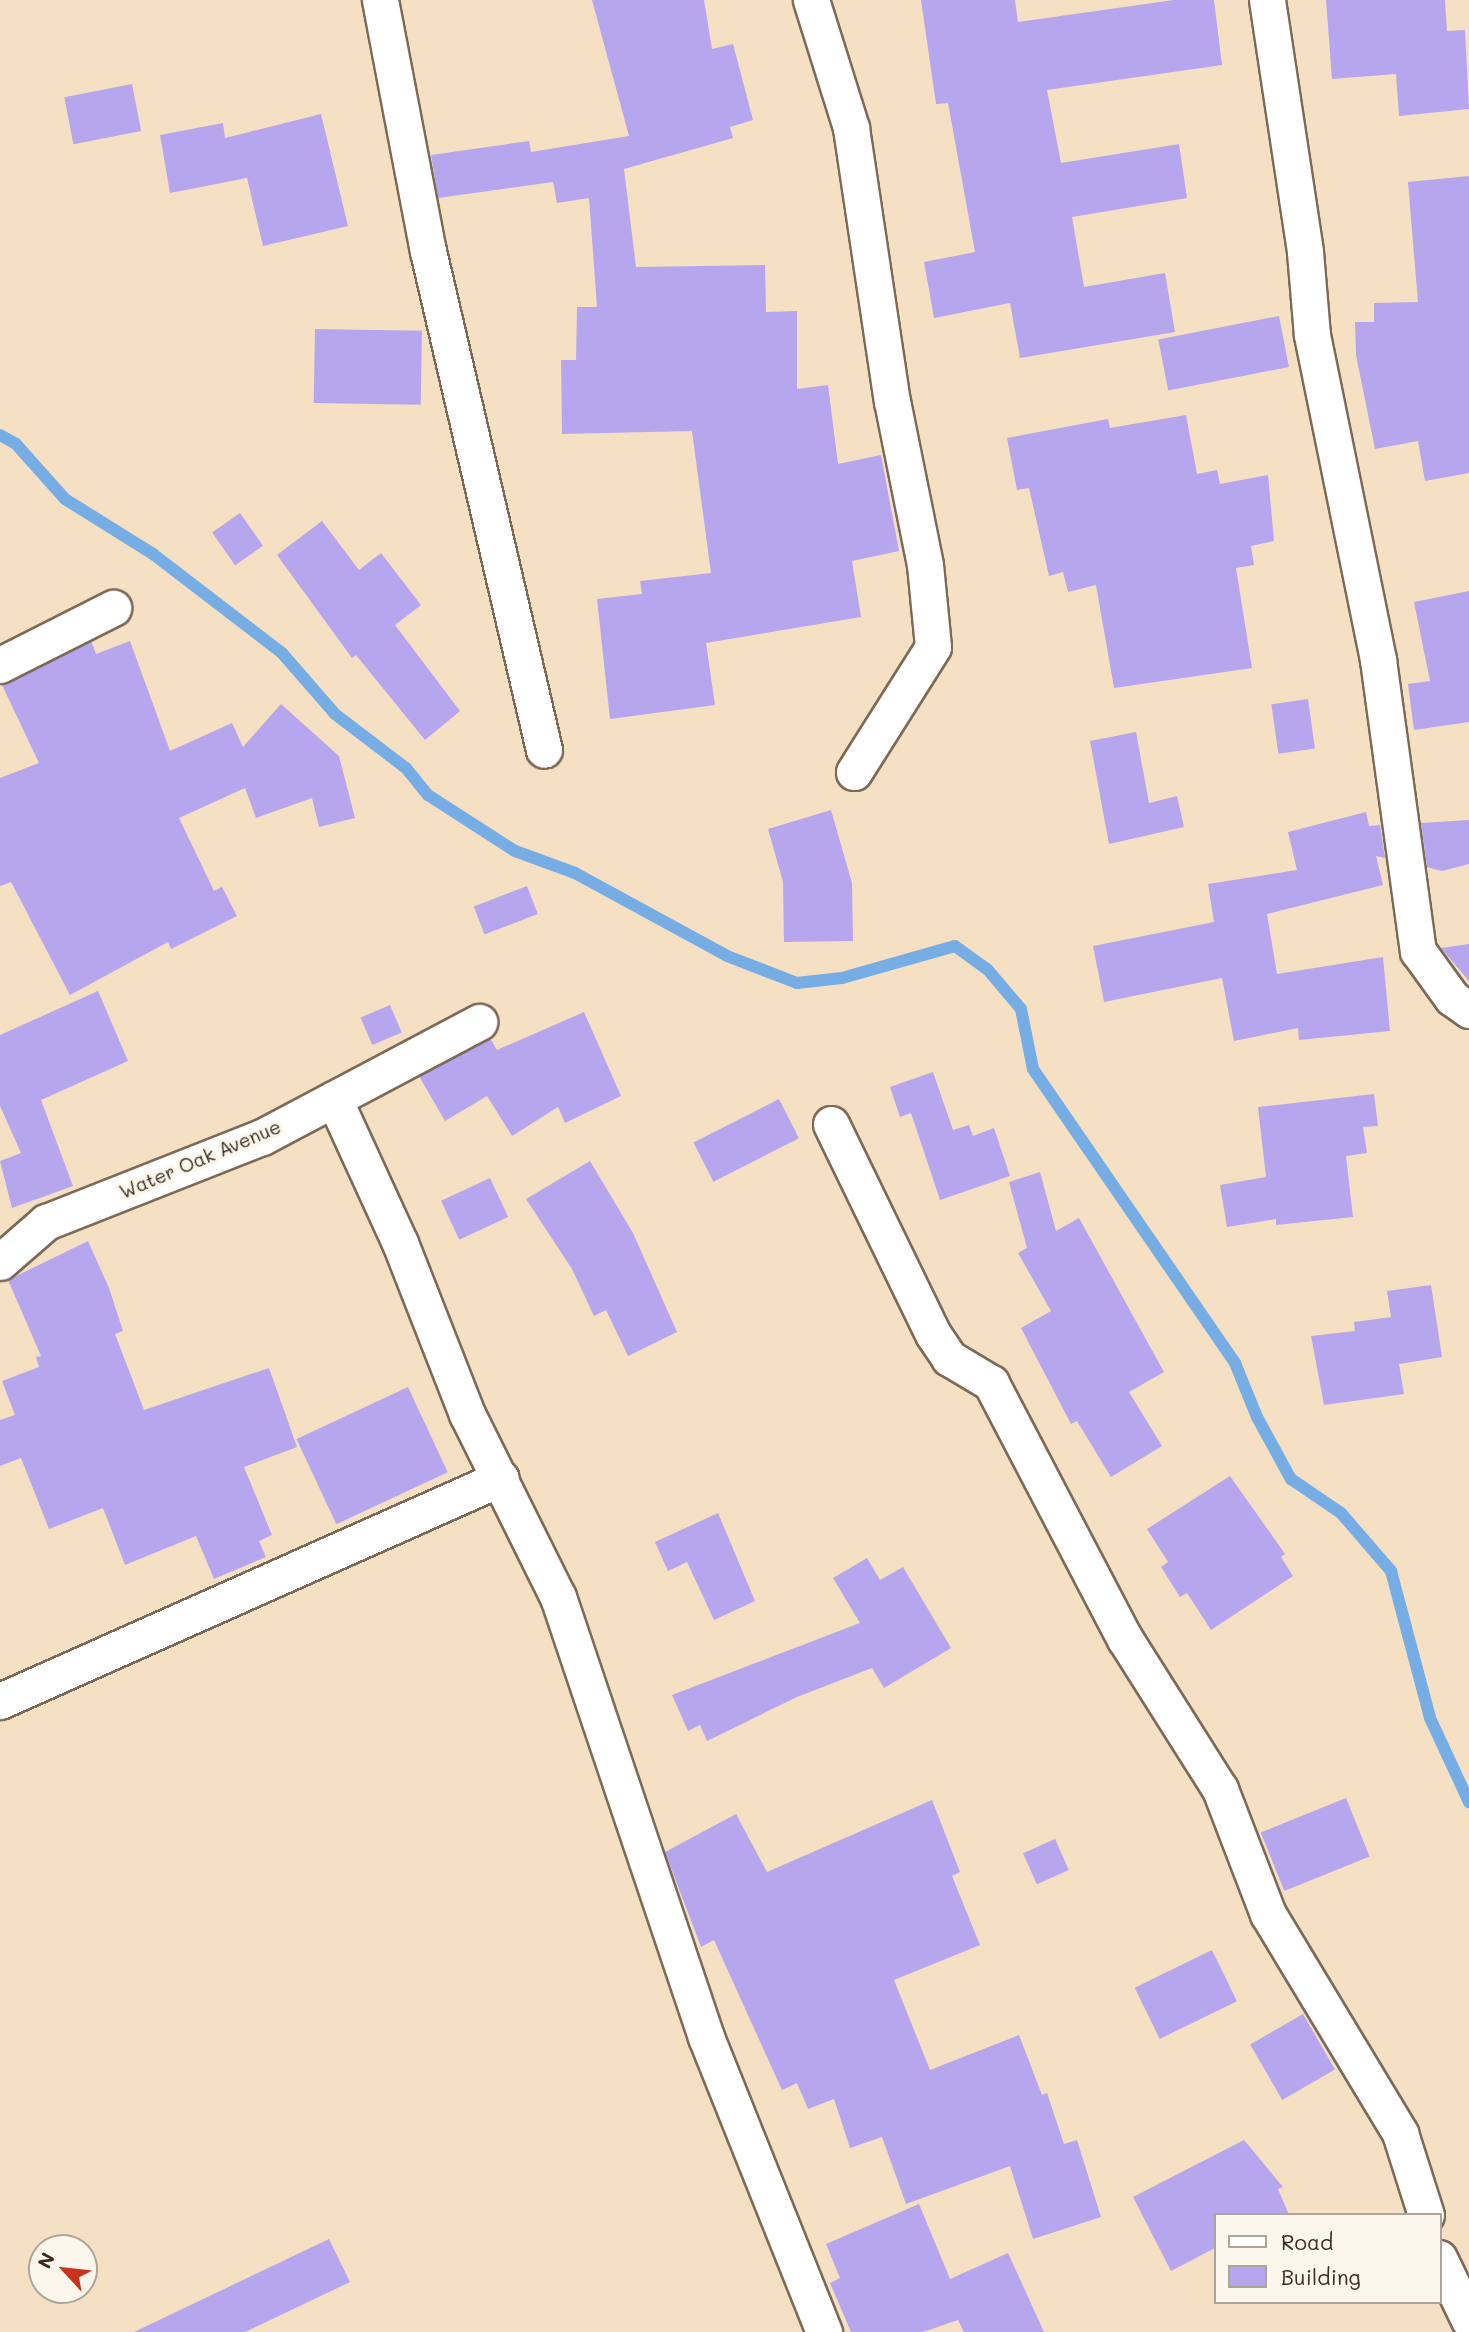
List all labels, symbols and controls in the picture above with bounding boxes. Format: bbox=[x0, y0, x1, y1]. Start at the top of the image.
street label: Water Oak Avenue bbox=[116, 1115, 284, 1203]
legend bbox=[1214, 2213, 1441, 2304]
text: Road bbox=[1281, 2228, 1333, 2255]
north arrow bbox=[28, 2234, 98, 2304]
text: N bbox=[31, 2248, 60, 2272]
text: Building bbox=[1281, 2263, 1361, 2290]

